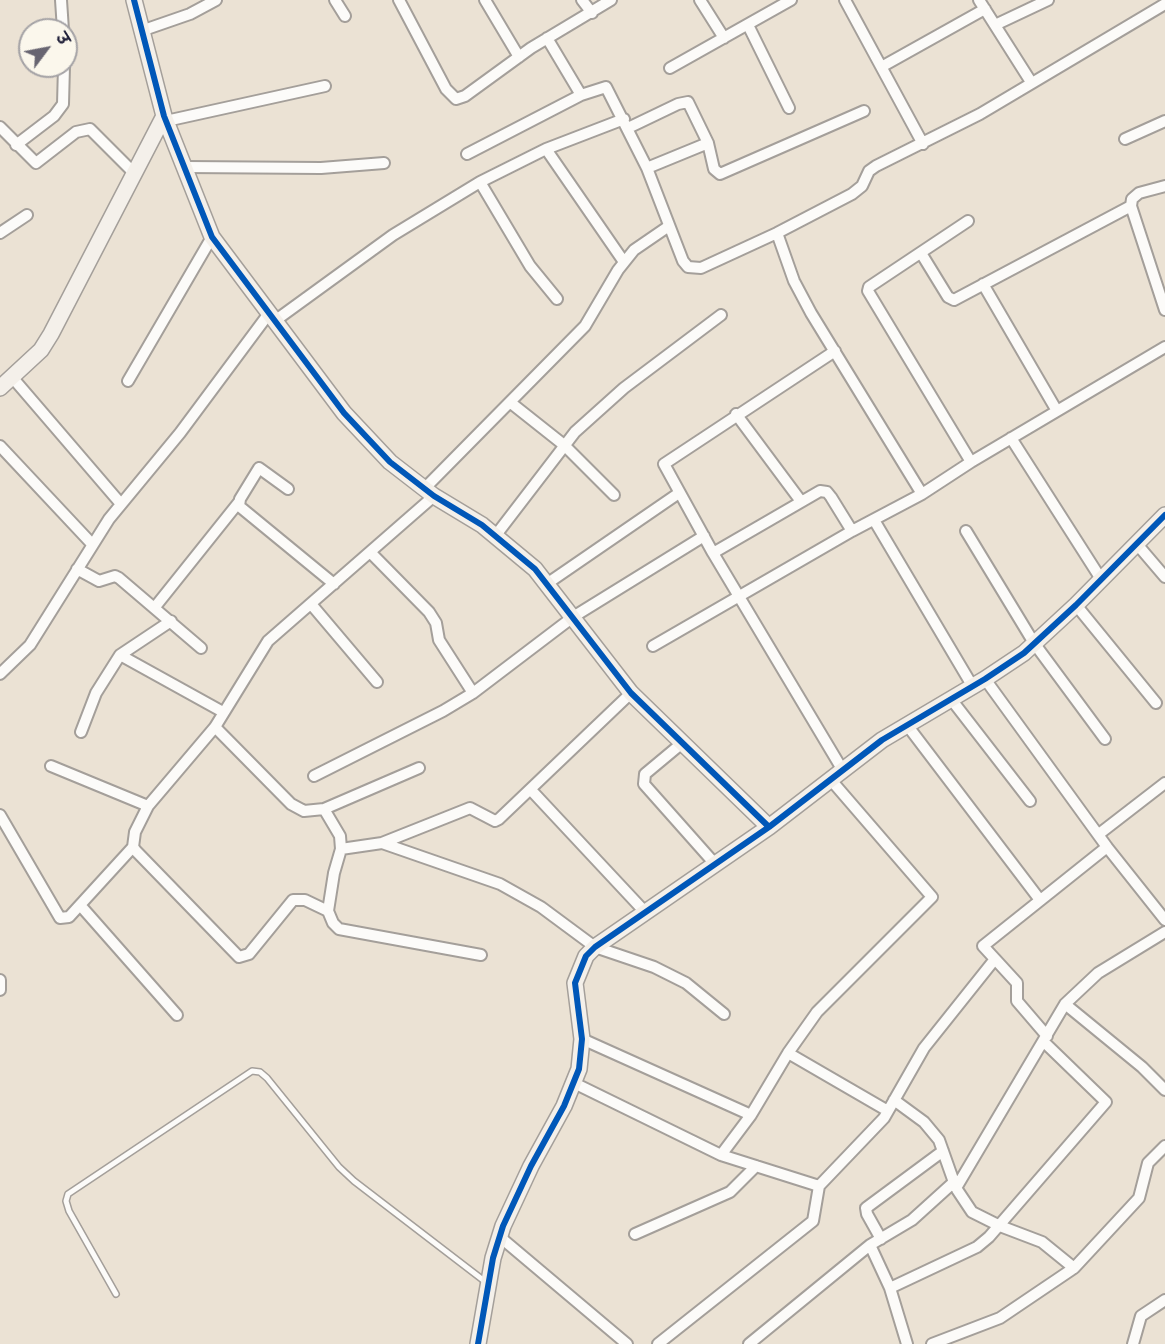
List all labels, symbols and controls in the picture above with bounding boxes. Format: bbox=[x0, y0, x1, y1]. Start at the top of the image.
north arrow bbox=[18, 18, 78, 78]
text: उ bbox=[49, 29, 75, 50]

